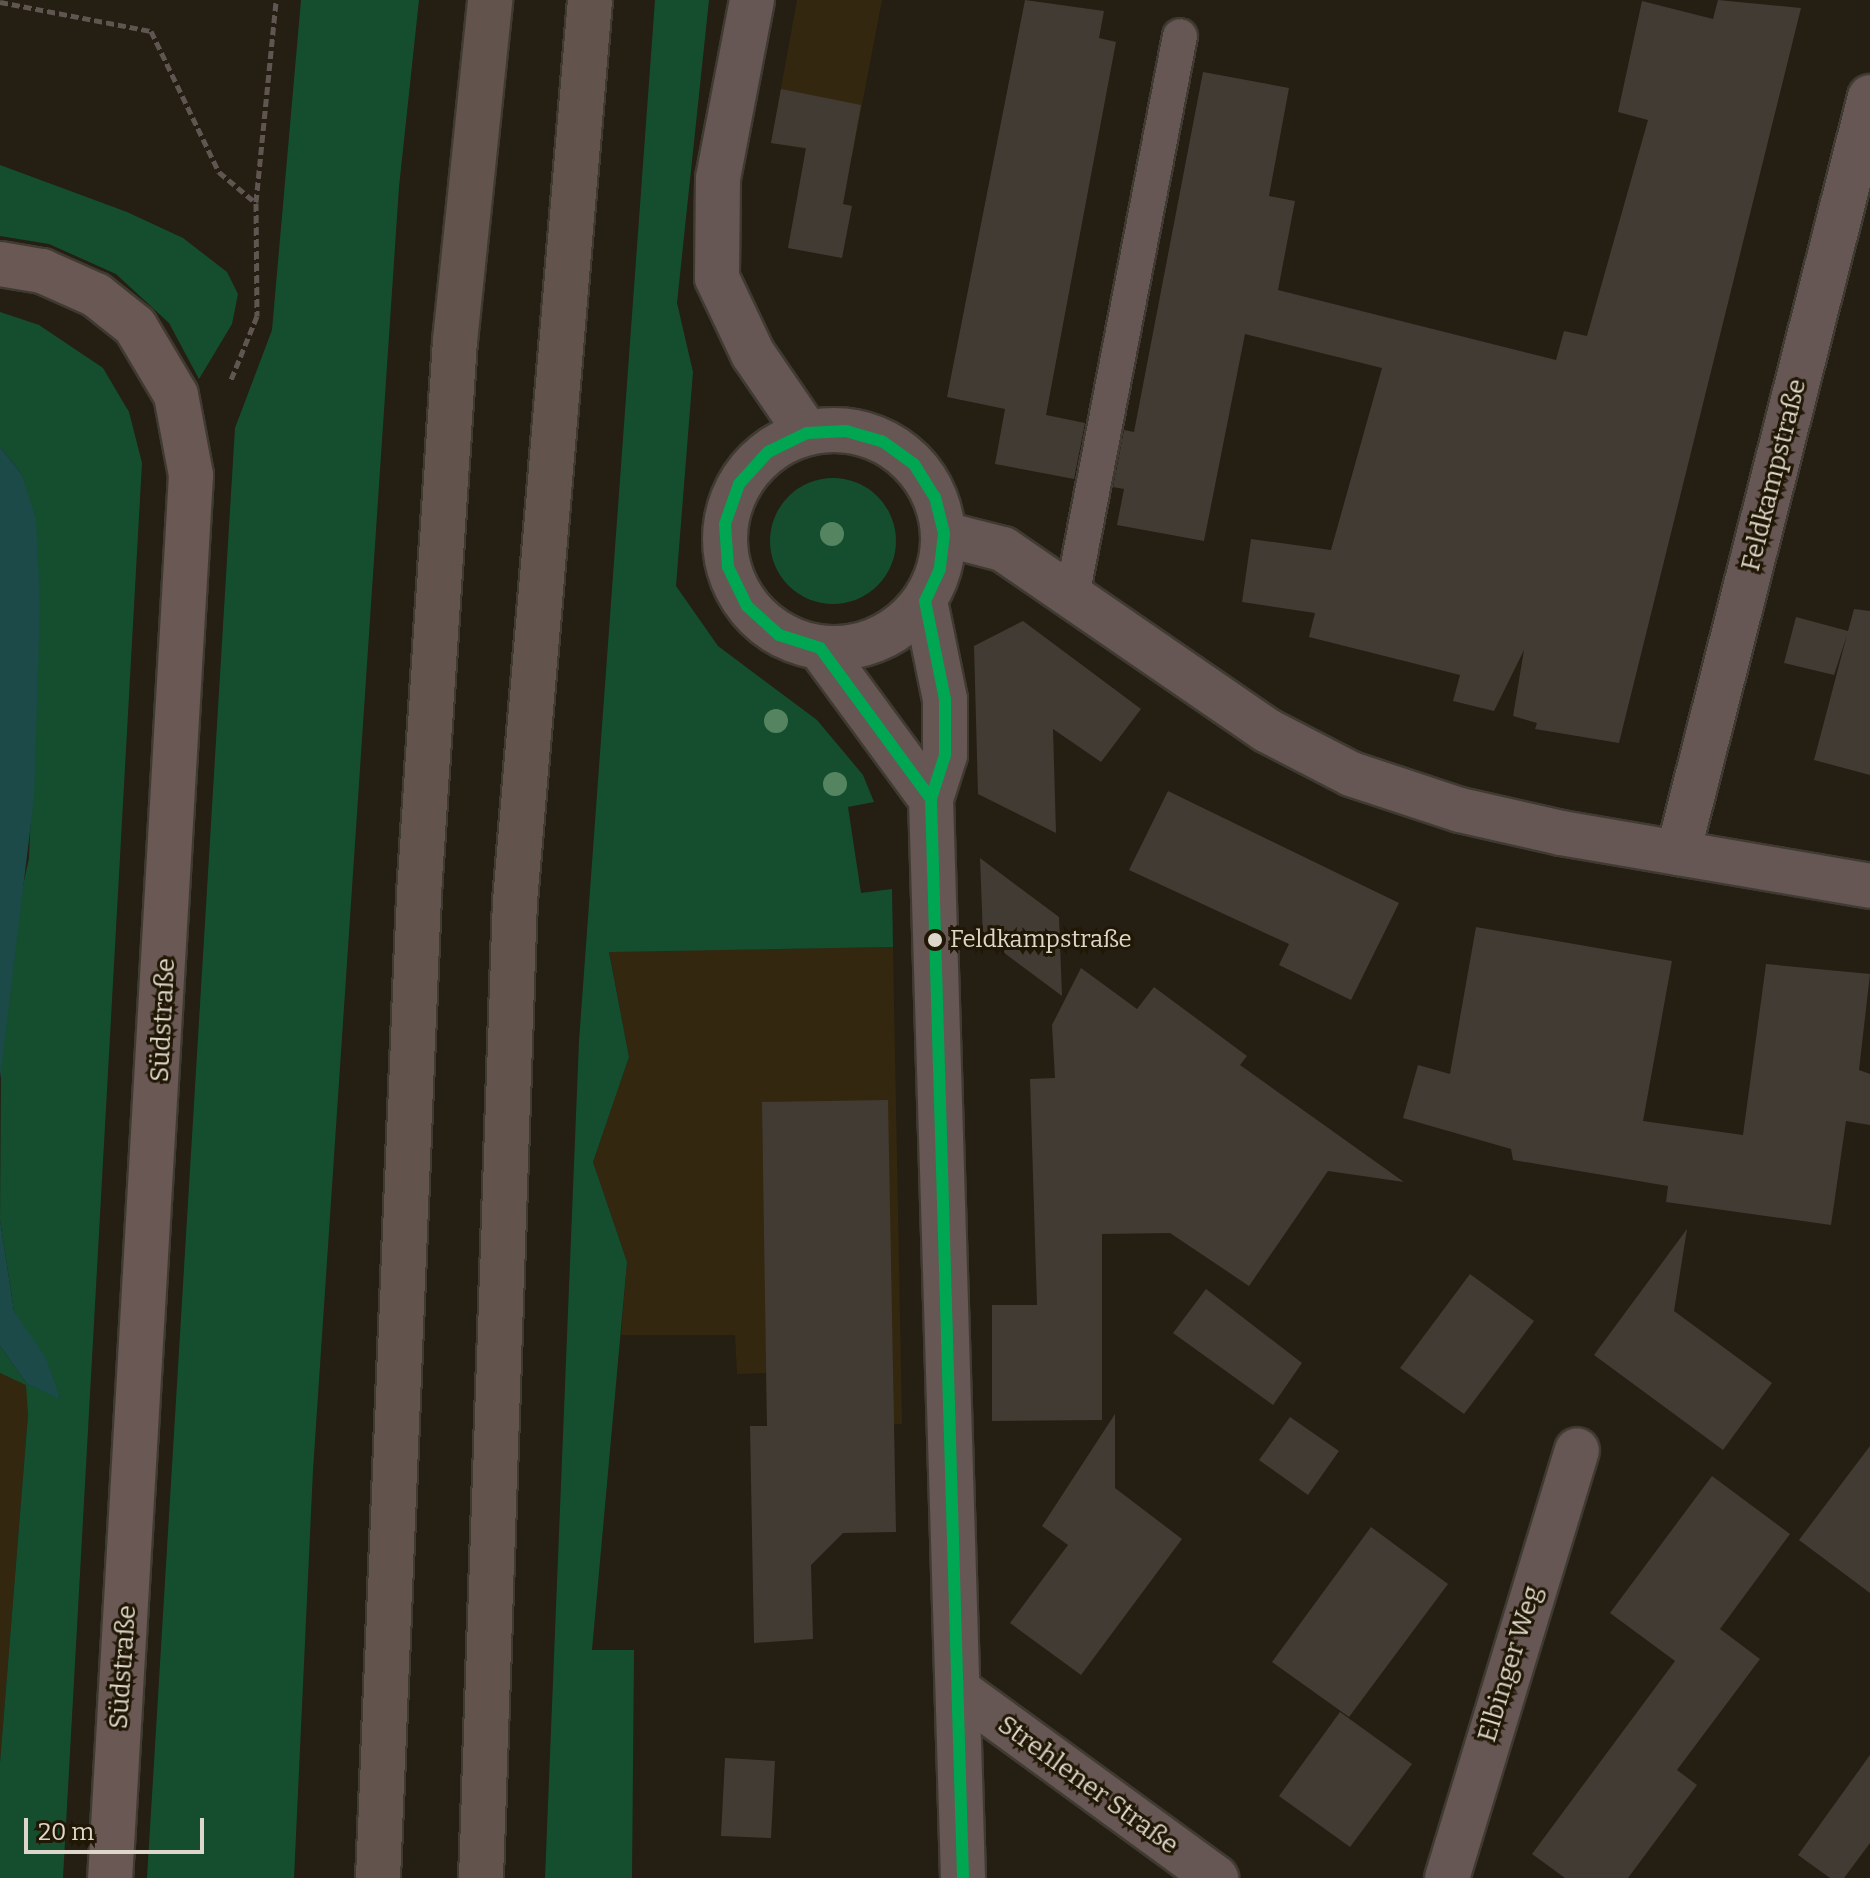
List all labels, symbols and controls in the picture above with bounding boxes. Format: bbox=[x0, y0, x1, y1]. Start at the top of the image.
street label: Feldkampstraße bbox=[1735, 376, 1813, 574]
place label: Feldkampstraße bbox=[950, 926, 1132, 954]
marker: Feldkampstraße bbox=[927, 932, 943, 948]
street label: Südstraße bbox=[144, 957, 182, 1083]
street label: Elbinger Weg bbox=[1471, 1582, 1549, 1746]
street label: Südstraße bbox=[103, 1604, 143, 1730]
street label: Strehlener Straße bbox=[992, 1709, 1184, 1861]
scale bar bbox=[28, 1802, 208, 1852]
text: 20 m bbox=[38, 1818, 94, 1846]

